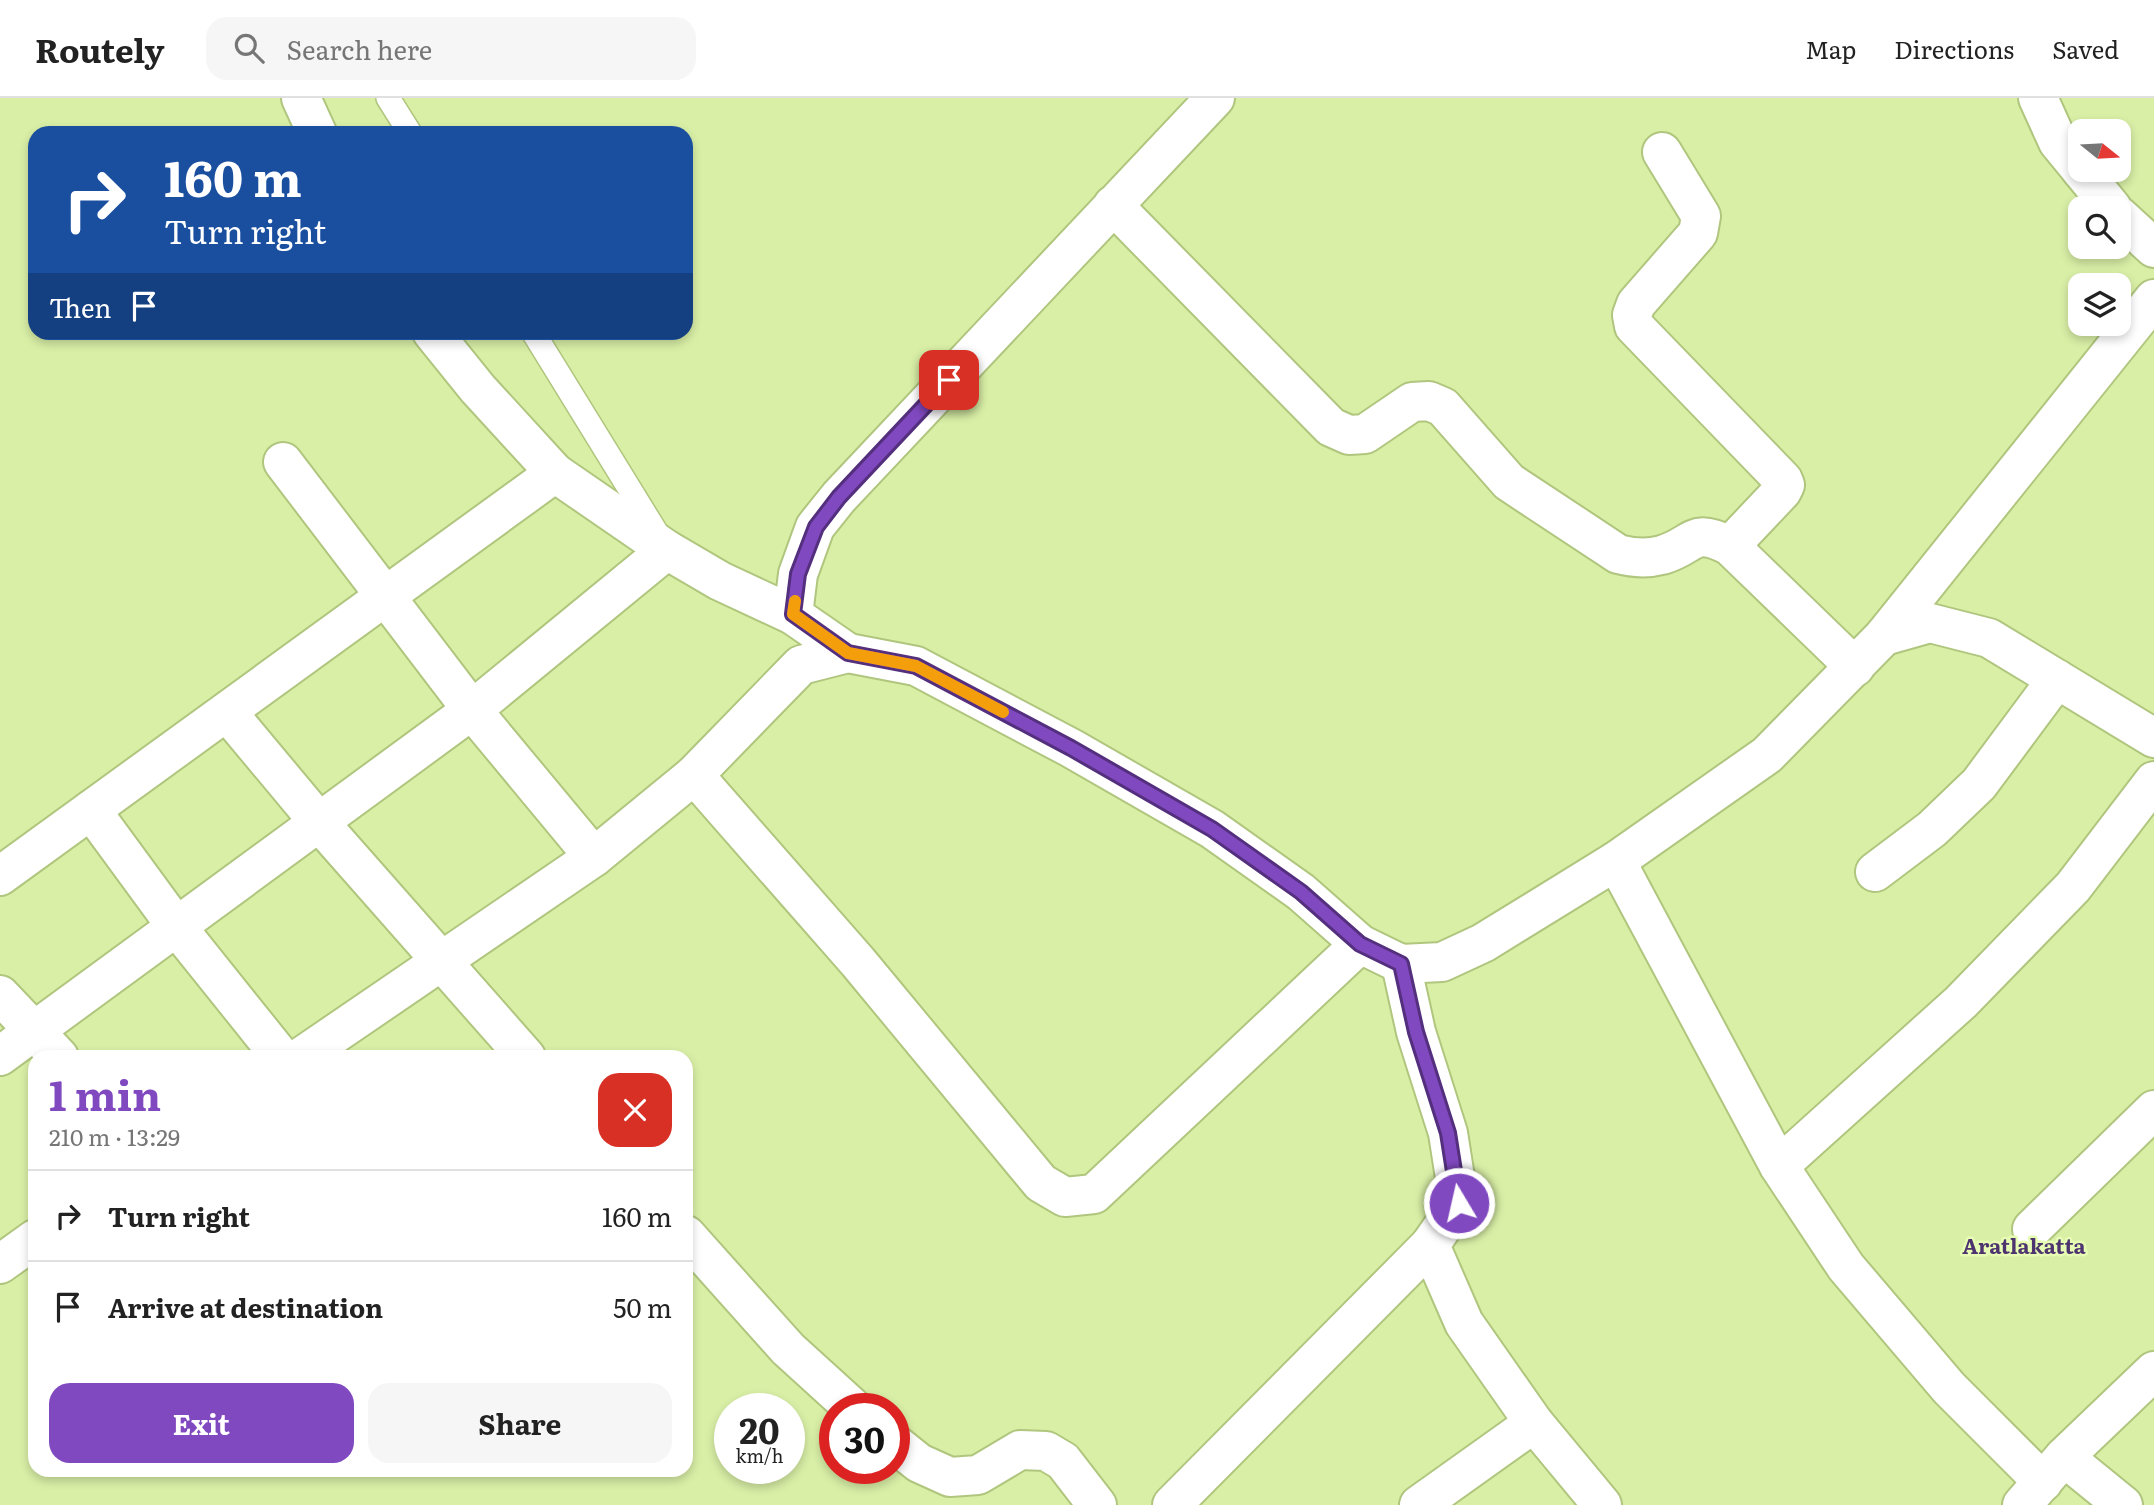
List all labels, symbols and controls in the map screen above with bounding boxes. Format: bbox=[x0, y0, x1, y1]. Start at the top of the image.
search box bbox=[206, 17, 696, 80]
text: Routely bbox=[35, 24, 164, 73]
icon: search bbox=[230, 29, 268, 67]
text: Search here bbox=[286, 29, 432, 68]
text: Map bbox=[1805, 31, 1856, 66]
text: Directions bbox=[1894, 31, 2014, 66]
text: Saved bbox=[2052, 31, 2119, 66]
north arrow bbox=[2068, 119, 2132, 182]
map controls bbox=[2068, 119, 2131, 336]
text: 160 m bbox=[164, 139, 302, 212]
icon: right bbox=[49, 154, 140, 245]
button: search bbox=[2068, 196, 2131, 259]
text: Turn right bbox=[164, 206, 326, 254]
button: layers bbox=[2068, 273, 2131, 336]
text: Then bbox=[49, 287, 111, 326]
icon: arrive bbox=[125, 287, 163, 325]
pin bbox=[919, 350, 979, 410]
icon: arrive bbox=[930, 361, 968, 399]
text: 1 min bbox=[49, 1062, 161, 1124]
button: close bbox=[598, 1073, 672, 1147]
text: 210 m · 13:29 bbox=[49, 1119, 180, 1153]
position arrow bbox=[1422, 1166, 1496, 1240]
text: Turn right bbox=[108, 1196, 250, 1235]
text: 160 m bbox=[602, 1196, 672, 1235]
icon: right bbox=[49, 1197, 87, 1235]
district label: Aratlakatta bbox=[1962, 1229, 2087, 1260]
text: Arrive at destination bbox=[108, 1287, 383, 1326]
text: 50 m bbox=[613, 1287, 672, 1326]
icon: arrive bbox=[49, 1288, 87, 1326]
button: Exit bbox=[49, 1383, 354, 1463]
button: Share bbox=[368, 1383, 672, 1463]
speed limit sign: 30 bbox=[819, 1393, 910, 1484]
text: 20 bbox=[739, 1403, 780, 1455]
text: km/h bbox=[736, 1442, 783, 1469]

